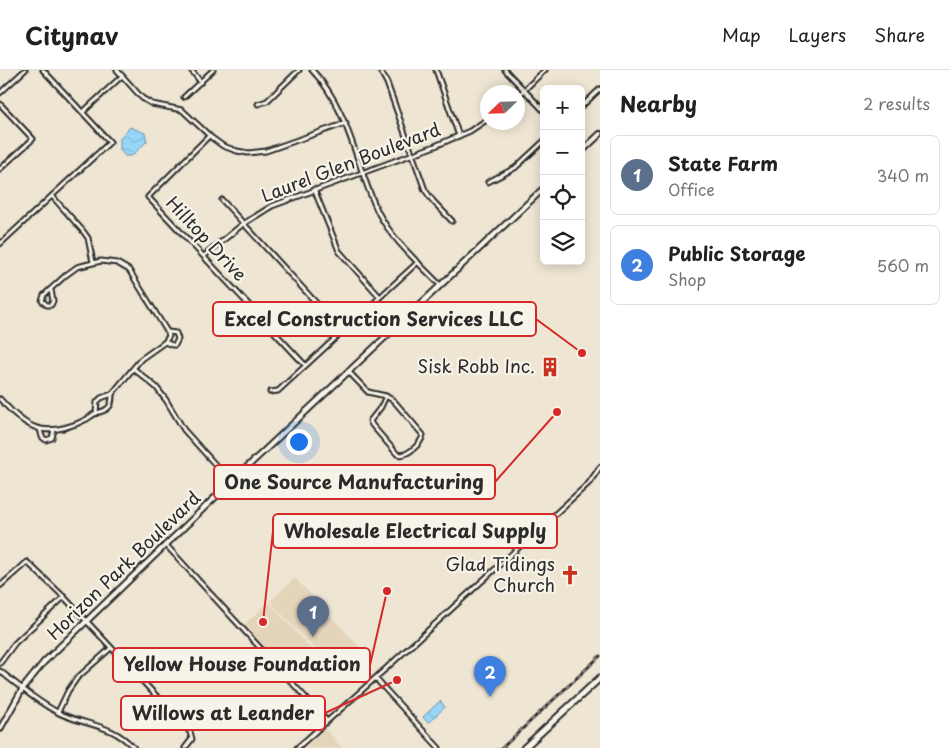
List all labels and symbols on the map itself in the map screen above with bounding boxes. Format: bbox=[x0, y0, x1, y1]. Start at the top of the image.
north arrow bbox=[480, 85, 525, 130]
street label: Laurel Glen Boulevard bbox=[257, 115, 444, 208]
street label: Hilltop Drive bbox=[160, 189, 254, 287]
callout: Excel Construction Services LLC bbox=[213, 302, 536, 336]
text: Excel Construction Services LLC bbox=[224, 304, 524, 332]
place label: Sisk Robb Inc. bbox=[417, 352, 535, 379]
building icon: Sisk Robb Inc. bbox=[539, 356, 561, 378]
your location bbox=[286, 429, 312, 455]
callout: One Source Manufacturing bbox=[214, 465, 495, 499]
text: One Source Manufacturing bbox=[224, 467, 484, 495]
street label: Horizon Park Boulevard bbox=[40, 484, 206, 646]
callout: Wholesale Electrical Supply bbox=[273, 514, 557, 548]
text: Wholesale Electrical Supply bbox=[284, 516, 546, 544]
place label: Glad Tidings Church bbox=[446, 550, 555, 598]
church icon: Glad Tidings Church bbox=[559, 564, 581, 586]
pin: 1 bbox=[297, 596, 329, 637]
callout: Yellow House Foundation bbox=[113, 648, 370, 682]
text: Yellow House Foundation bbox=[123, 649, 361, 677]
pin: 2 bbox=[474, 656, 506, 697]
callout: Willows at Leander bbox=[121, 696, 325, 730]
text: Willows at Leander bbox=[132, 698, 315, 726]

